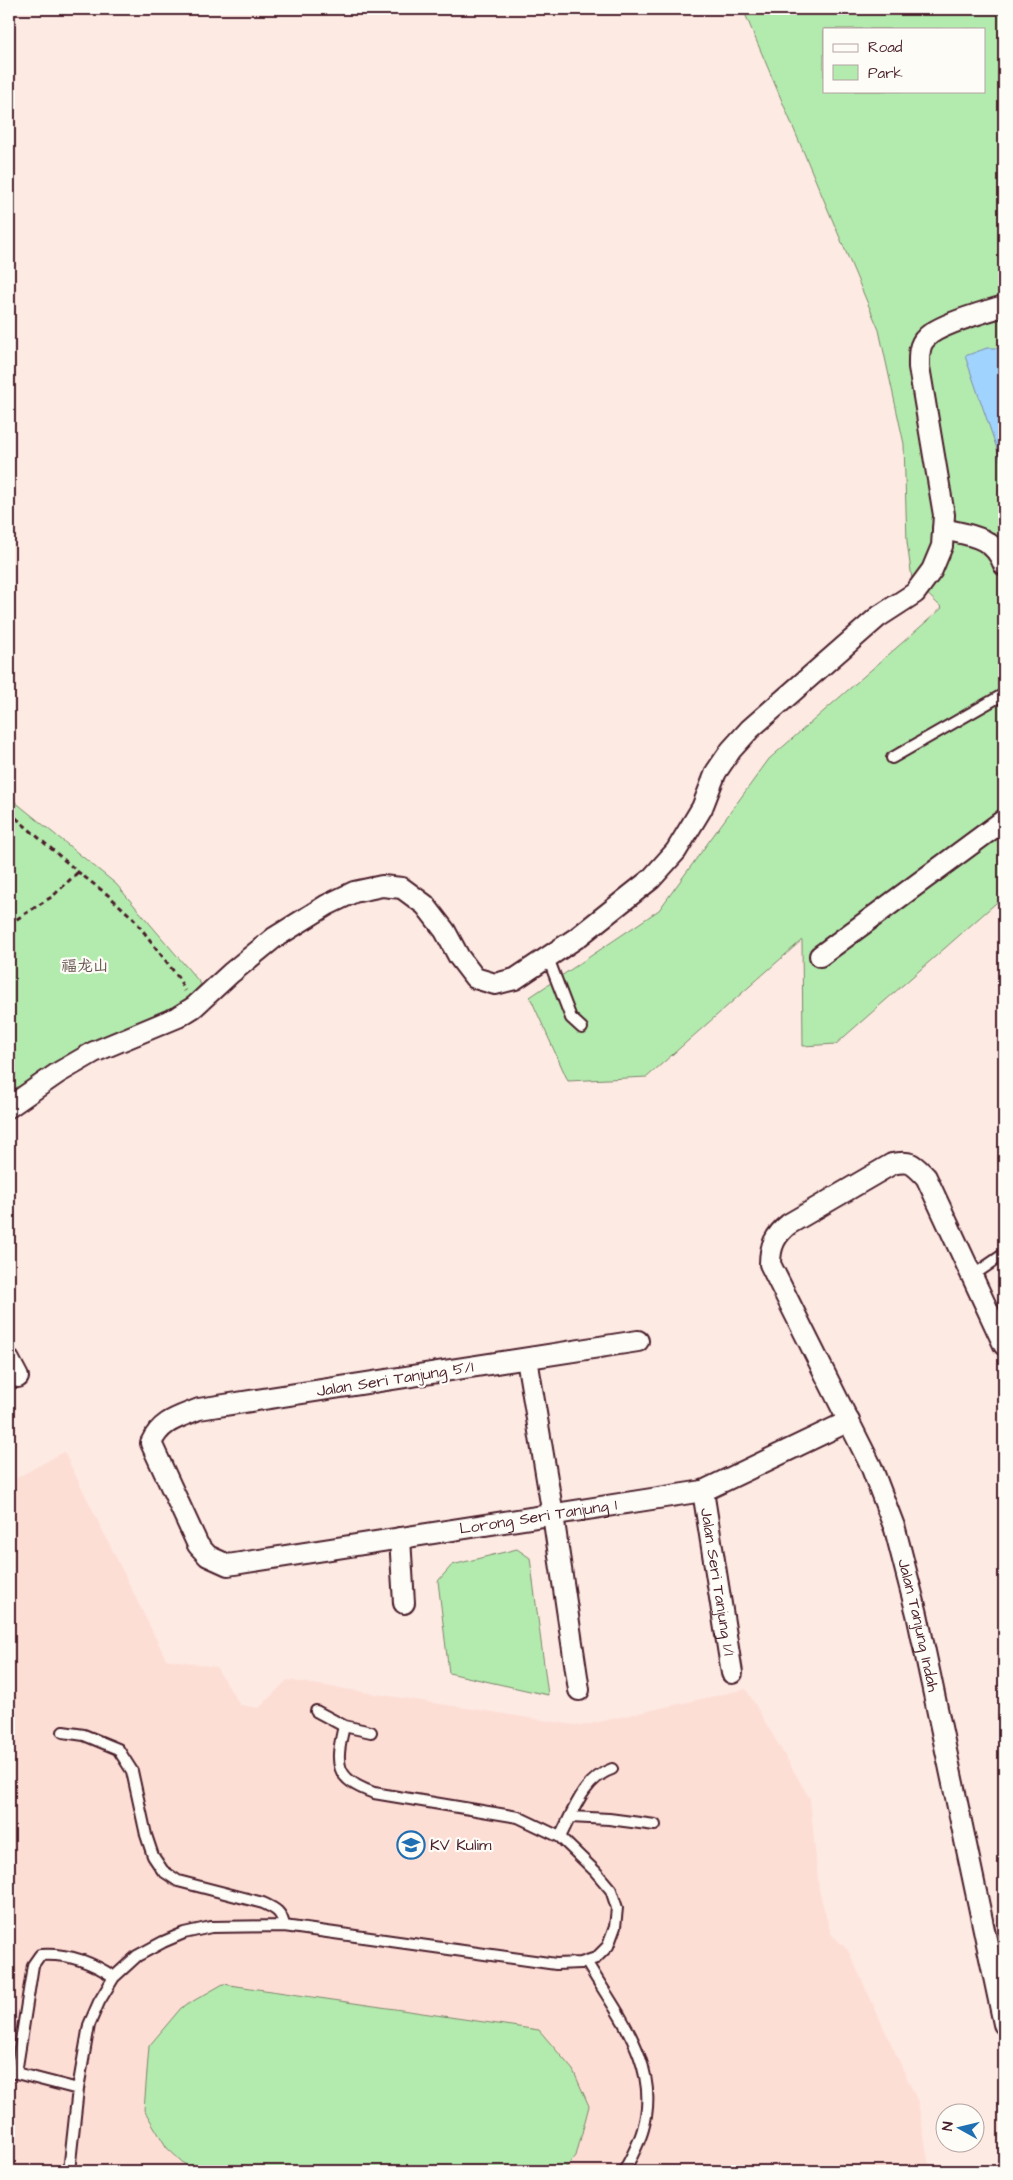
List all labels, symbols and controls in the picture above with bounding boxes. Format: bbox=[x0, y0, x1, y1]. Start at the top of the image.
legend bbox=[823, 28, 986, 92]
text: Road bbox=[868, 37, 903, 58]
text: Park bbox=[868, 63, 903, 84]
park label: 福龙山 bbox=[61, 955, 109, 977]
street label: Jalan Seri Tanjung 5/1 bbox=[315, 1356, 475, 1403]
street label: Lorong Seri Tanjung 1 bbox=[458, 1494, 618, 1540]
street label: Jalan Seri Tanjung 1/1 bbox=[695, 1506, 740, 1657]
street label: Jalan Tanjung Indah bbox=[892, 1556, 944, 1694]
school or university icon: KV Kulim bbox=[396, 1830, 426, 1860]
place label: KV Kulim bbox=[430, 1834, 492, 1856]
north arrow bbox=[936, 2102, 986, 2152]
text: N bbox=[938, 2120, 959, 2132]

